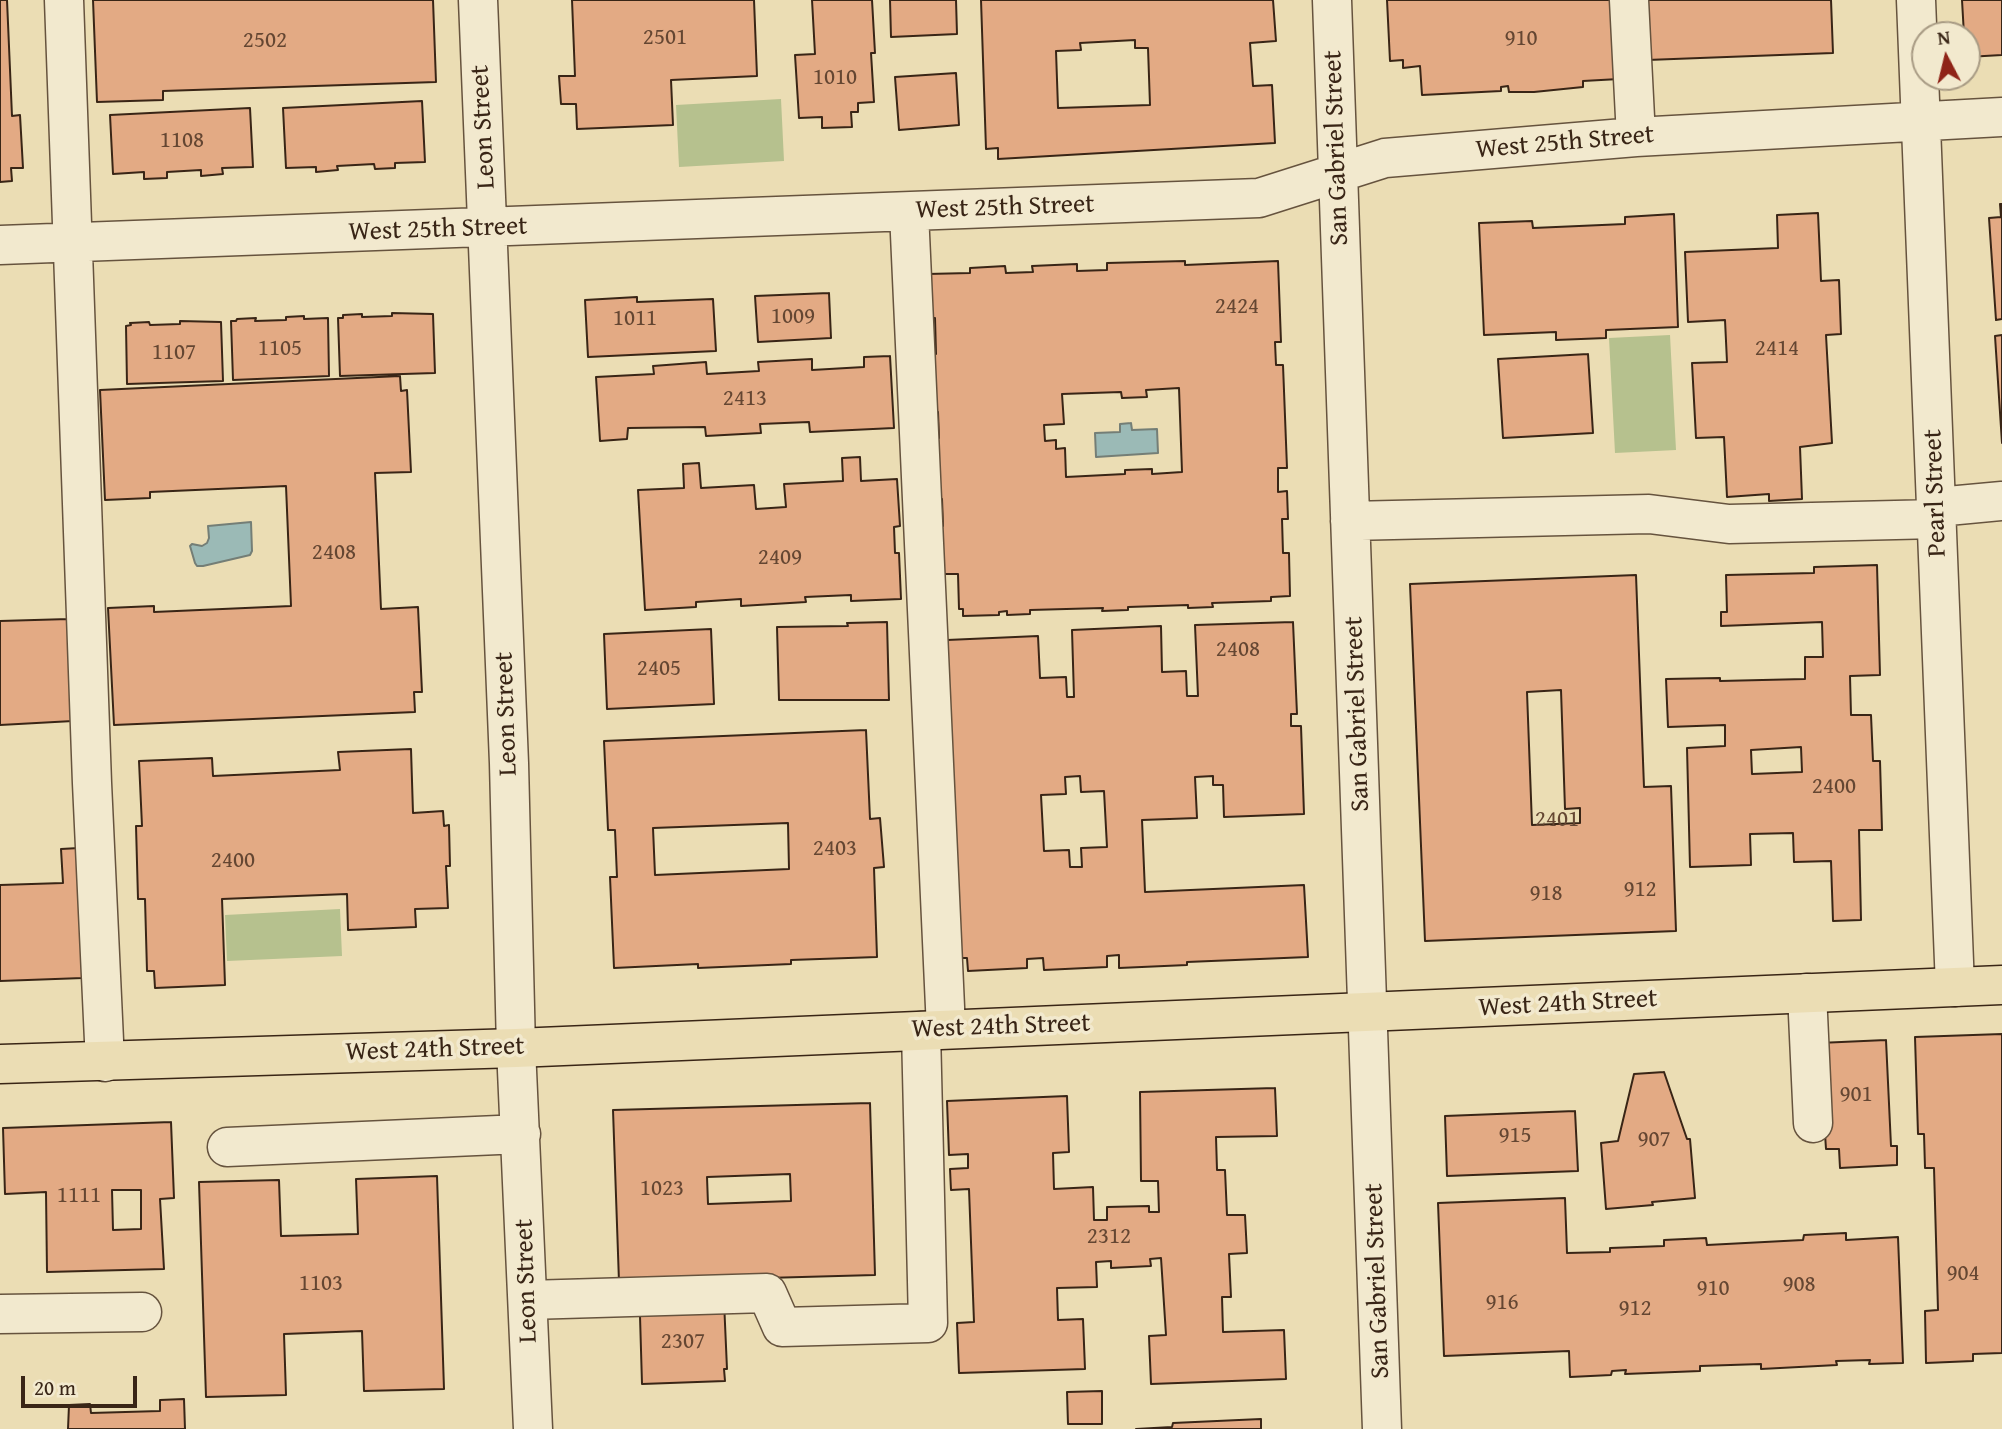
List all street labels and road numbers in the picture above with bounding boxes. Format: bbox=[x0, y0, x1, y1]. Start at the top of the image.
street label: San Gabriel Street bbox=[1318, 50, 1356, 246]
street label: Leon Street bbox=[465, 64, 503, 190]
street label: West 25th Street bbox=[1475, 120, 1655, 166]
street label: West 25th Street bbox=[915, 189, 1095, 227]
street label: West 25th Street bbox=[348, 211, 528, 249]
street label: Pearl Street bbox=[1918, 429, 1954, 557]
street label: San Gabriel Street bbox=[1339, 616, 1377, 812]
street label: Leon Street bbox=[489, 651, 525, 777]
street label: West 24th Street bbox=[1478, 984, 1658, 1024]
street label: West 24th Street bbox=[911, 1008, 1091, 1046]
street label: West 24th Street bbox=[345, 1031, 525, 1069]
street label: San Gabriel Street bbox=[1359, 1183, 1397, 1379]
street label: Leon Street bbox=[509, 1218, 545, 1344]

